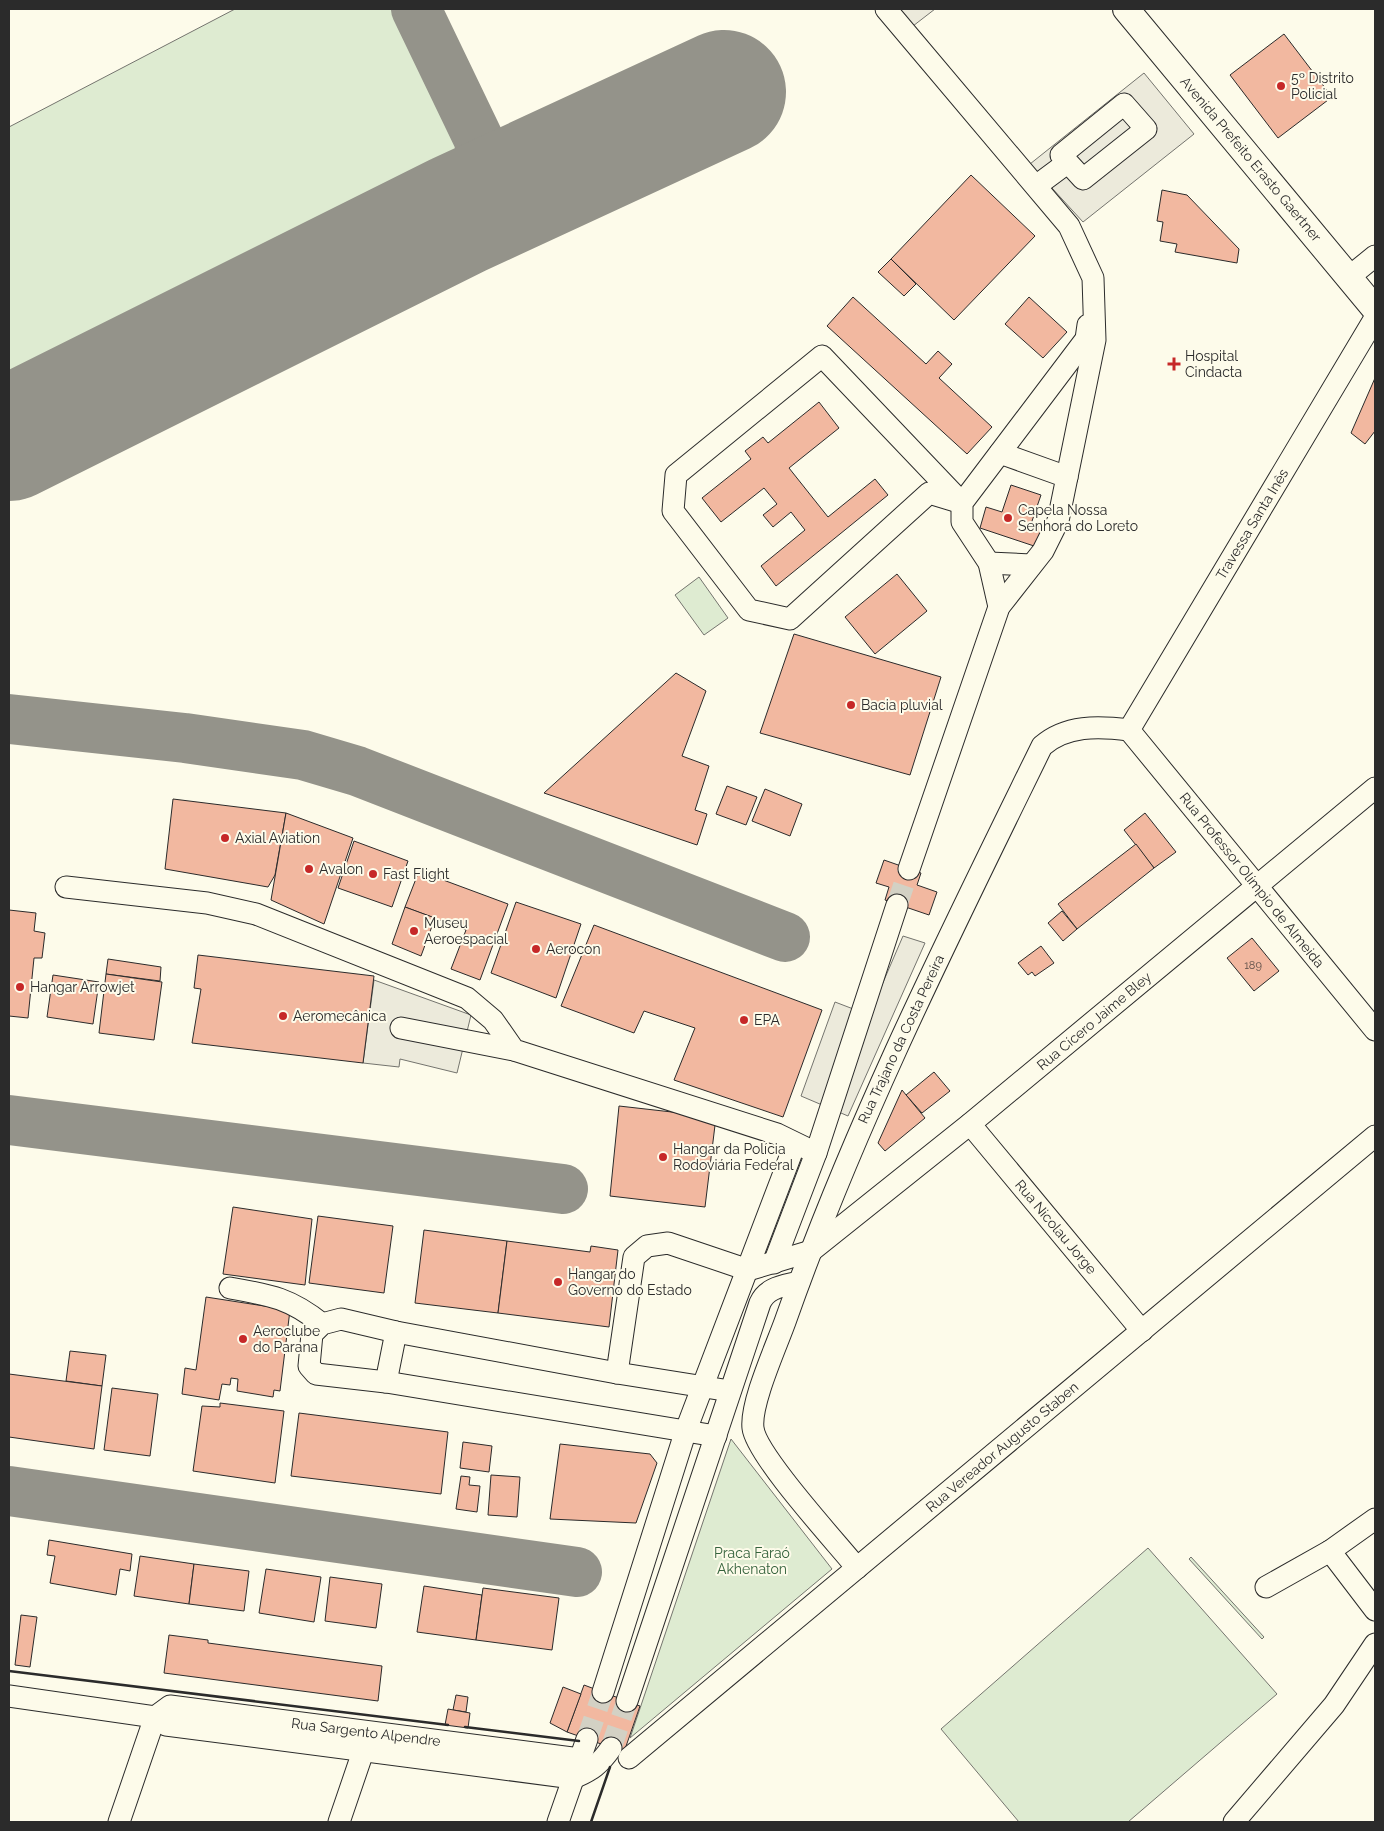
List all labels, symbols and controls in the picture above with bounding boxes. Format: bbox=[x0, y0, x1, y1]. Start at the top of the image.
place label: 5º Distrito Policial bbox=[1291, 70, 1354, 102]
street label: Avenida Prefeito Erasto Gaertner bbox=[1177, 73, 1325, 245]
marker: 5º Distrito Policial bbox=[1275, 80, 1287, 92]
place label: Hospital Cindacta bbox=[1185, 348, 1242, 380]
marker: Hospital Cindacta bbox=[1167, 357, 1181, 371]
street label: Travessa Santa Inês bbox=[1213, 465, 1292, 582]
place label: Capela Nossa Senhora do Loreto bbox=[1018, 502, 1138, 534]
marker: Capela Nossa Senhora do Loreto bbox=[1002, 512, 1014, 524]
place label: Bacia pluvial bbox=[861, 697, 943, 713]
marker: Bacia pluvial bbox=[845, 699, 857, 711]
street label: Rua Professor Olímpio de Almeida bbox=[1176, 789, 1328, 971]
place label: Axial Aviation bbox=[235, 830, 320, 846]
marker: Axial Aviation bbox=[219, 832, 231, 844]
place label: Avalon bbox=[319, 861, 363, 877]
marker: Avalon bbox=[303, 863, 315, 875]
place label: Fast Flight bbox=[383, 866, 450, 882]
marker: Fast Flight bbox=[367, 868, 379, 880]
place label: Museu Aeroespacial bbox=[424, 915, 508, 947]
marker: Museu Aeroespacial bbox=[408, 925, 420, 937]
place label: Aerocon bbox=[546, 941, 601, 957]
marker: Aerocon bbox=[530, 943, 542, 955]
street label: Rua Trajano da Costa Pereira bbox=[855, 952, 947, 1126]
house number: 189 bbox=[1244, 959, 1262, 972]
street label: Rua Cícero Jaime Bley bbox=[1034, 968, 1155, 1073]
place label: Hangar Arrowjet bbox=[30, 979, 135, 995]
marker: Hangar Arrowjet bbox=[14, 981, 26, 993]
place label: Aeromecânica bbox=[293, 1008, 386, 1024]
marker: Aeromecânica bbox=[277, 1010, 289, 1022]
place label: EPA bbox=[754, 1012, 781, 1028]
marker: EPA bbox=[738, 1014, 750, 1026]
place label: Hangar da Polícia Rodoviária Federal bbox=[673, 1141, 794, 1173]
marker: Hangar da Polícia Rodoviária Federal bbox=[657, 1151, 669, 1163]
street label: Rua Nicolau Jorge bbox=[1012, 1177, 1100, 1277]
place label: Hangar do Governo do Estado bbox=[568, 1266, 692, 1298]
marker: Hangar do Governo do Estado bbox=[552, 1276, 564, 1288]
place label: Aeroclube do Parana bbox=[253, 1323, 320, 1355]
marker: Aeroclube do Parana bbox=[237, 1333, 249, 1345]
street label: Rua Vereador Augusto Staben bbox=[923, 1379, 1081, 1515]
park label: Praca Faraó Akhenaton bbox=[714, 1545, 790, 1577]
street label: Rua Sargento Alpendre bbox=[290, 1715, 442, 1749]

